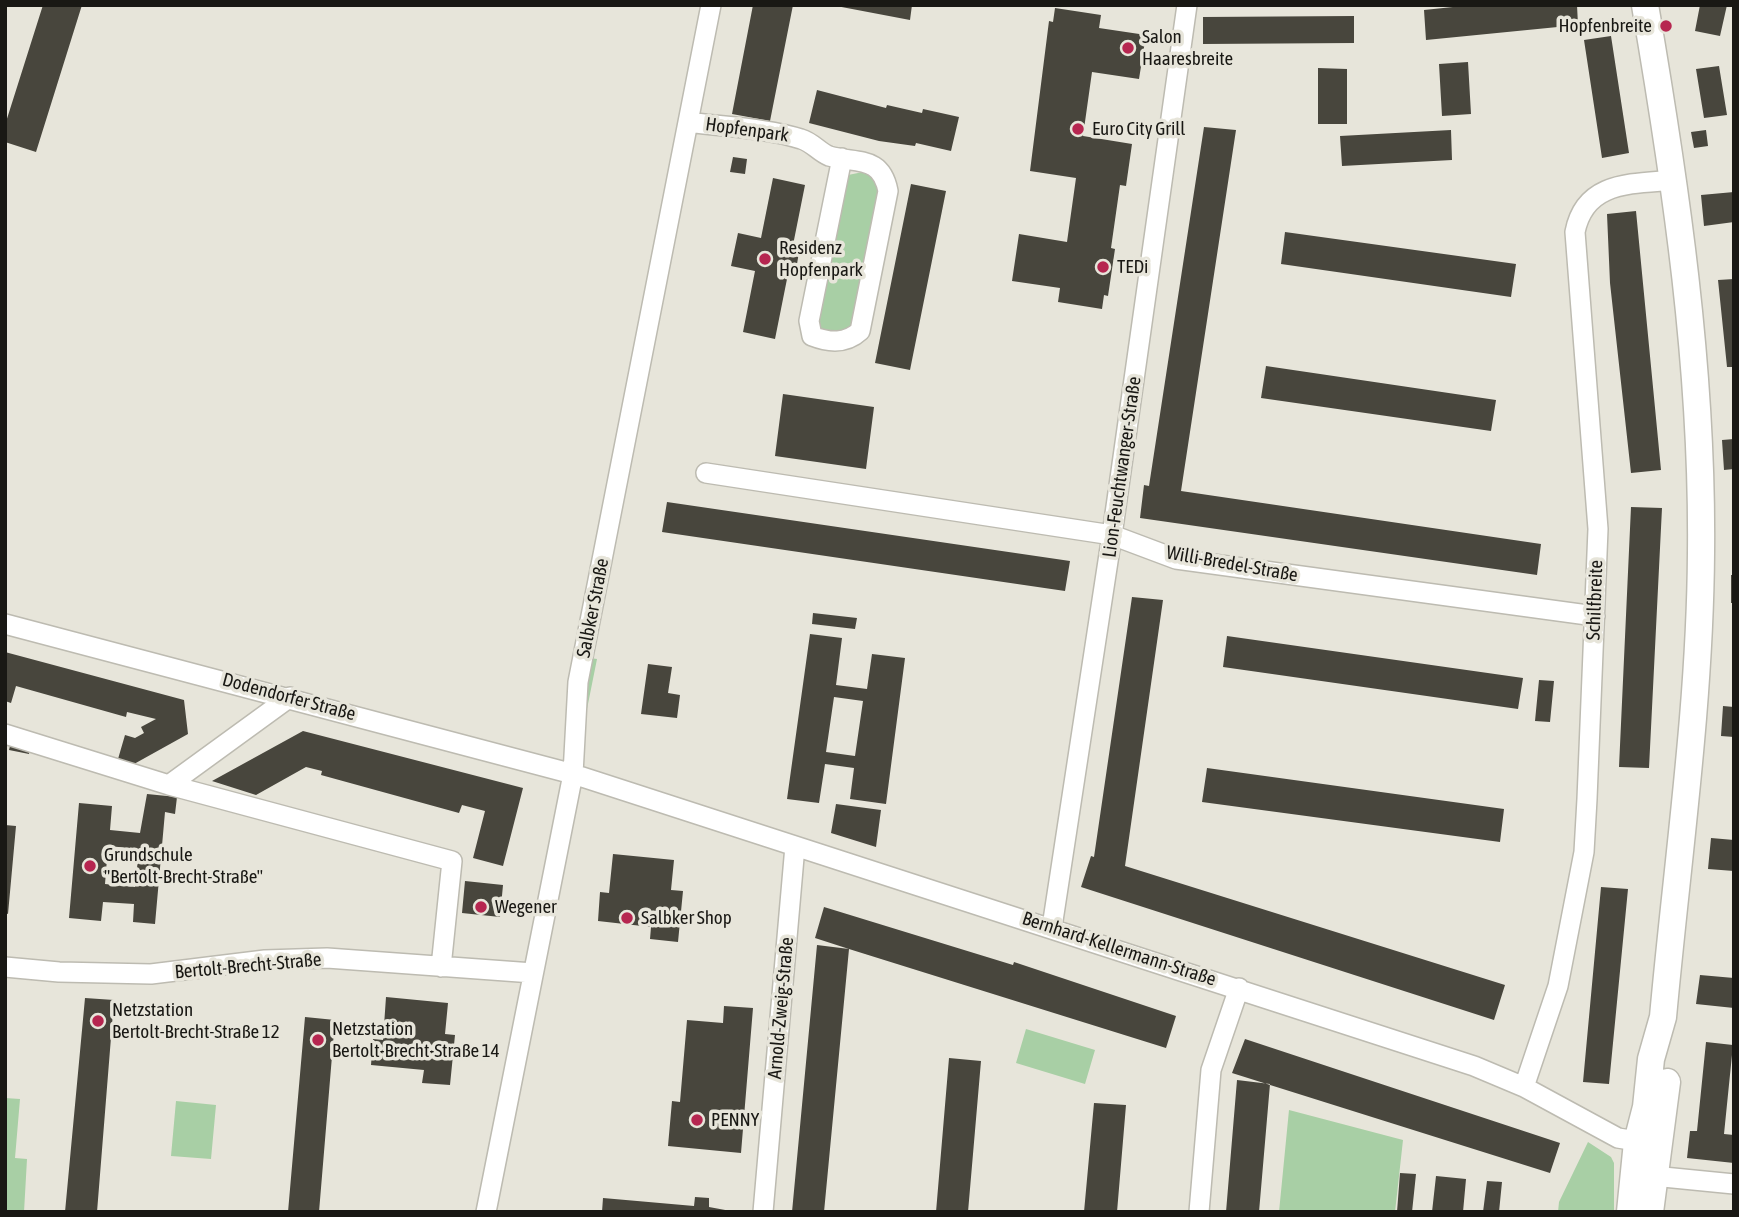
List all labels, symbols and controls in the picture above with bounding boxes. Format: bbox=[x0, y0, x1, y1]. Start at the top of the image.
place label: Hopfenbreite bbox=[1558, 15, 1652, 37]
marker: Hopfenbreite bbox=[1658, 18, 1674, 34]
place label: Salon Haaresbreite bbox=[1142, 26, 1233, 70]
marker: Salon Haaresbreite bbox=[1120, 40, 1136, 56]
street label: Hopfenpark bbox=[704, 113, 790, 147]
place label: Euro City Grill bbox=[1092, 118, 1185, 140]
marker: Euro City Grill bbox=[1070, 121, 1086, 137]
place label: Residenz Hopfenpark bbox=[779, 237, 863, 281]
marker: Residenz Hopfenpark bbox=[757, 251, 773, 267]
place label: TEDi bbox=[1117, 256, 1148, 278]
marker: TEDi bbox=[1095, 259, 1111, 275]
street label: Lion-Feuchtwanger-Straße bbox=[1098, 375, 1146, 559]
street label: Willi-Bredel-Straße bbox=[1165, 541, 1299, 587]
street label: Salbker Straße bbox=[572, 556, 614, 660]
street label: Schilfbreite bbox=[1582, 559, 1608, 641]
street label: Dodendorfer Straße bbox=[220, 668, 358, 726]
place label: Grundschule "Bertolt-Brecht-Straße" bbox=[104, 844, 263, 888]
marker: Grundschule "Bertolt-Brecht-Straße" bbox=[82, 858, 98, 874]
place label: Wegener bbox=[495, 896, 557, 918]
marker: Wegener bbox=[473, 899, 489, 915]
place label: Salbker Shop bbox=[641, 907, 732, 929]
street label: Bernhard-Kellermann-Straße bbox=[1019, 907, 1219, 991]
marker: Salbker Shop bbox=[619, 910, 635, 926]
street label: Arnold-Zweig-Straße bbox=[763, 936, 799, 1080]
street label: Bertolt-Brecht-Straße bbox=[174, 948, 322, 984]
place label: Netzstation Bertolt-Brecht-Straße 12 bbox=[112, 999, 280, 1043]
marker: Netzstation Bertolt-Brecht-Straße 12 bbox=[90, 1013, 106, 1029]
place label: Netzstation Bertolt-Brecht-Straße 14 bbox=[332, 1018, 500, 1062]
marker: Netzstation Bertolt-Brecht-Straße 14 bbox=[310, 1032, 326, 1048]
place label: PENNY bbox=[711, 1109, 759, 1131]
marker: PENNY bbox=[689, 1112, 705, 1128]

